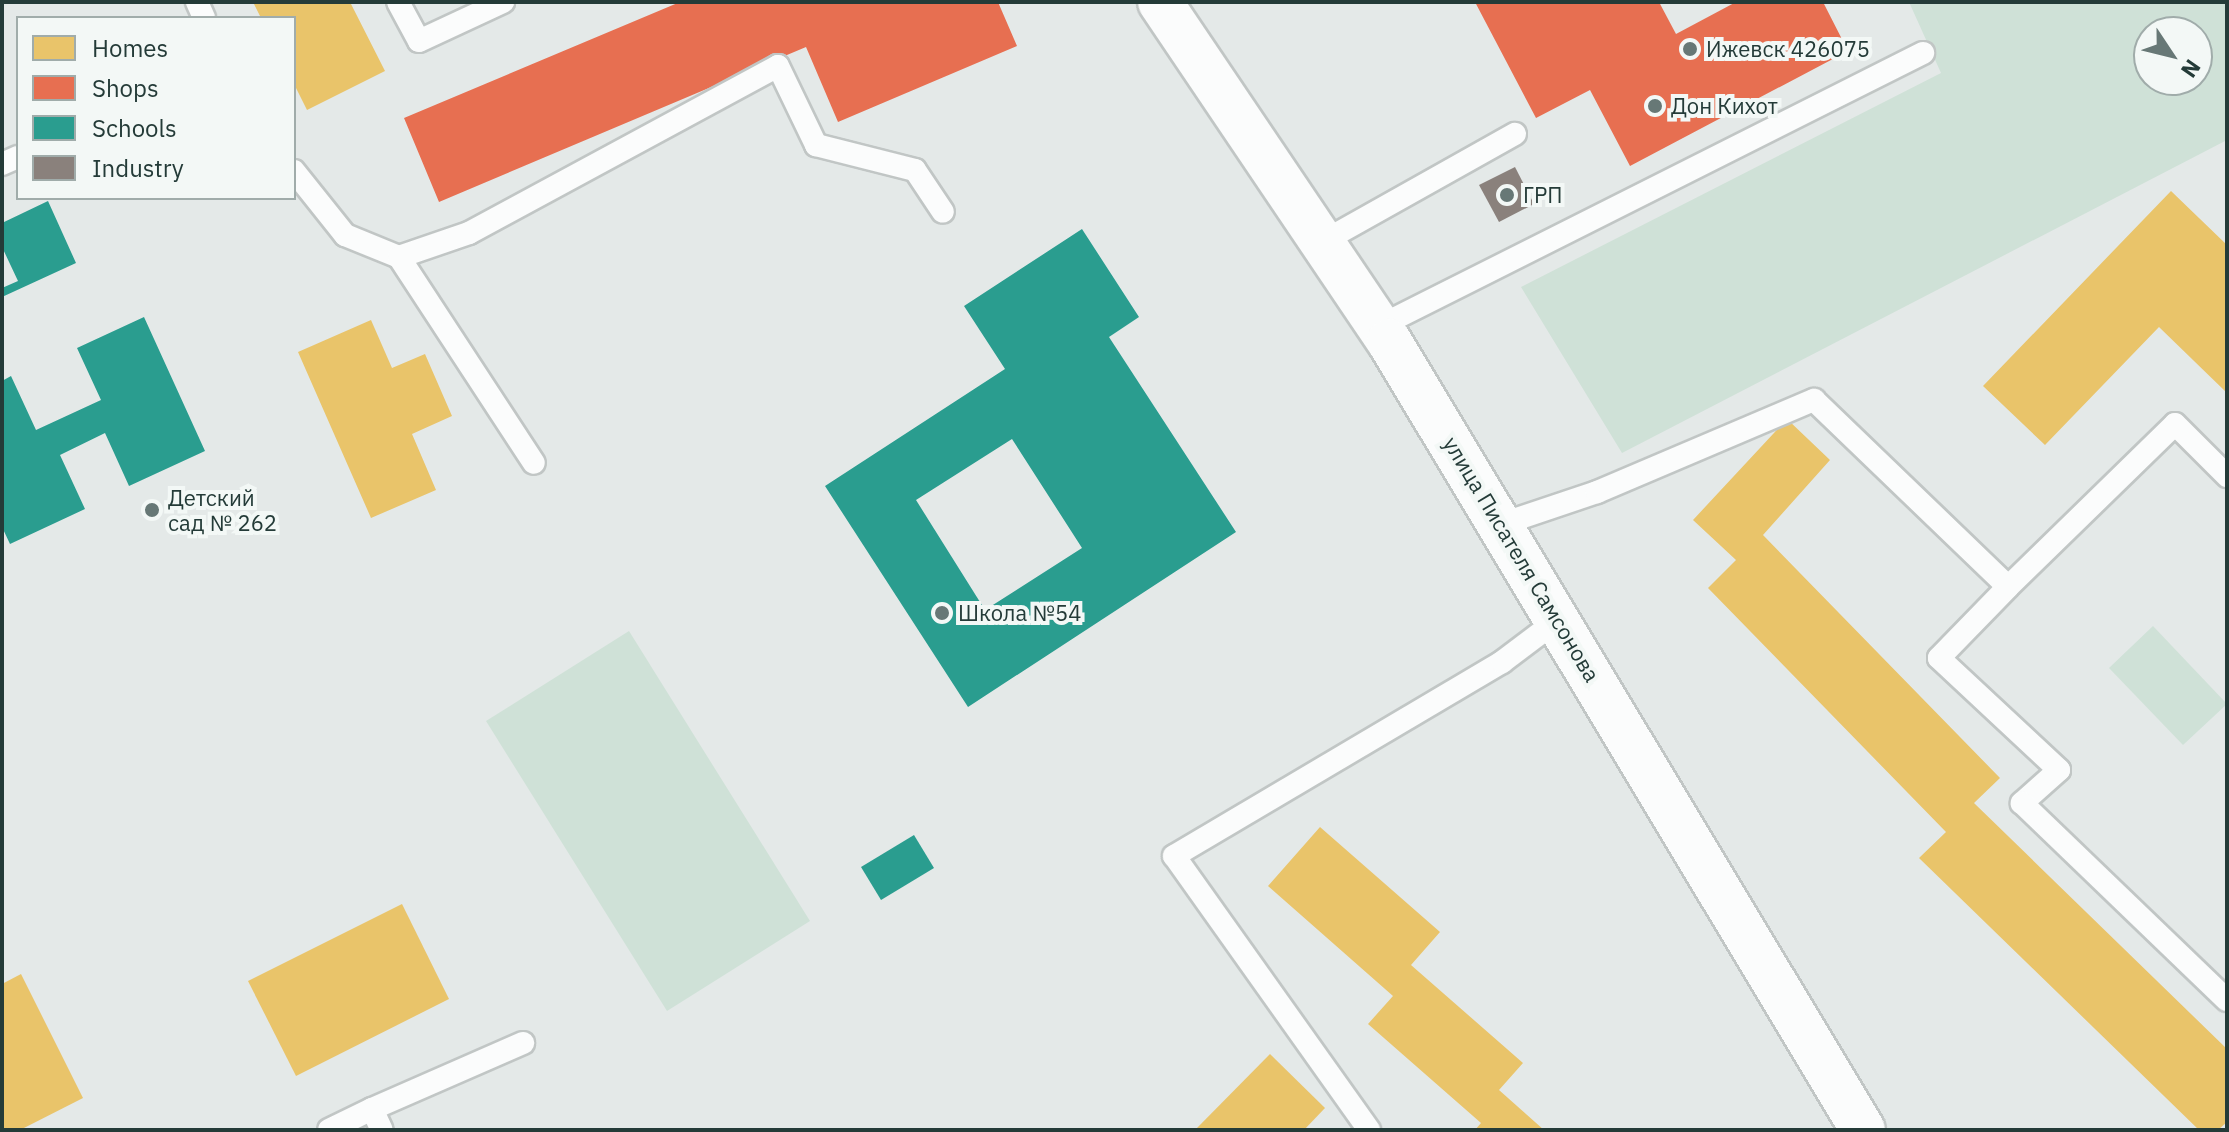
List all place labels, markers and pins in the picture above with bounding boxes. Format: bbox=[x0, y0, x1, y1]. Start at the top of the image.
place label: Ижевск 426075 bbox=[1706, 36, 1870, 62]
marker: Ижевск 426075 bbox=[1681, 40, 1699, 58]
place label: Дон Кихот bbox=[1671, 93, 1778, 119]
marker: Дон Кихот bbox=[1646, 97, 1664, 115]
place label: ГРП bbox=[1523, 182, 1563, 208]
marker: ГРП bbox=[1498, 186, 1516, 204]
place label: Детский сад № 262 bbox=[168, 484, 277, 536]
marker: Детский сад № 262 bbox=[143, 501, 161, 519]
place label: Школа №54 bbox=[958, 600, 1081, 626]
marker: Школа №54 bbox=[933, 604, 951, 622]

